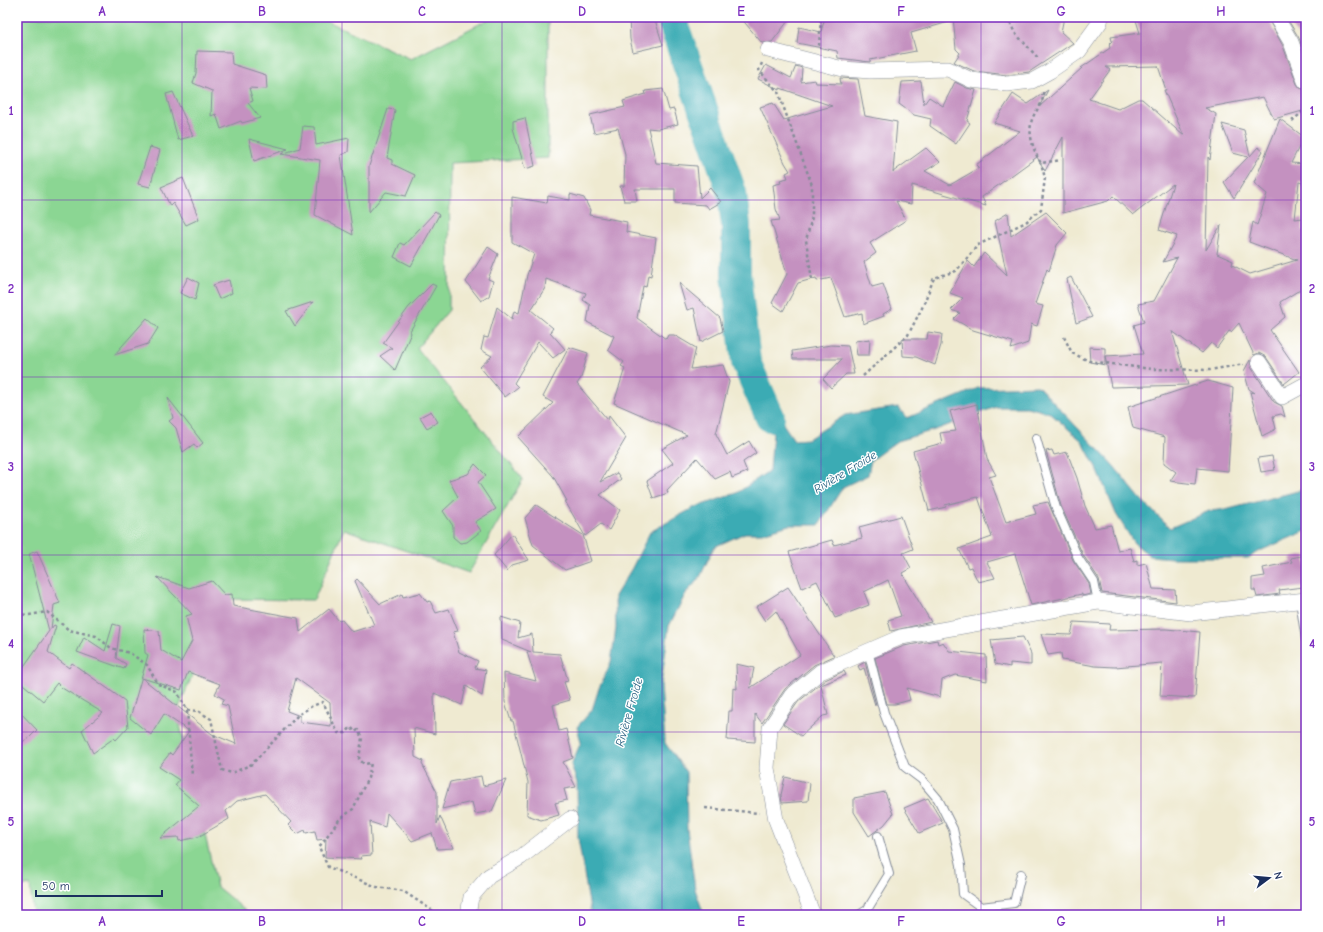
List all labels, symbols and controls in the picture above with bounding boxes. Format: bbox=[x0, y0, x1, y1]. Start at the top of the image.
text: A bbox=[98, 4, 106, 19]
text: B bbox=[258, 4, 266, 19]
text: C bbox=[418, 4, 426, 19]
text: D bbox=[578, 4, 586, 19]
text: E bbox=[737, 4, 745, 19]
text: F bbox=[897, 4, 905, 19]
text: G bbox=[1056, 4, 1066, 19]
text: H bbox=[1216, 4, 1226, 19]
text: 1 bbox=[8, 103, 14, 118]
text: 1 bbox=[1309, 103, 1315, 118]
text: 2 bbox=[8, 281, 14, 296]
text: 2 bbox=[1309, 281, 1315, 296]
water label: Rivière Froide bbox=[811, 448, 879, 496]
text: 3 bbox=[8, 459, 14, 474]
text: 3 bbox=[1309, 459, 1315, 474]
text: 4 bbox=[8, 636, 14, 651]
text: 4 bbox=[1309, 636, 1315, 651]
water label: Rivière Froide bbox=[613, 676, 645, 748]
text: 5 bbox=[8, 814, 15, 829]
text: 5 bbox=[1309, 814, 1316, 829]
north arrow bbox=[1249, 858, 1289, 898]
text: N bbox=[1271, 870, 1285, 881]
scale bar bbox=[36, 872, 162, 898]
text: 50 m bbox=[42, 879, 70, 893]
text: A bbox=[98, 914, 106, 929]
text: B bbox=[258, 914, 266, 929]
text: C bbox=[418, 914, 426, 929]
text: D bbox=[578, 914, 586, 929]
text: E bbox=[737, 914, 745, 929]
text: F bbox=[897, 914, 905, 929]
text: G bbox=[1056, 914, 1066, 929]
text: H bbox=[1216, 914, 1226, 929]

